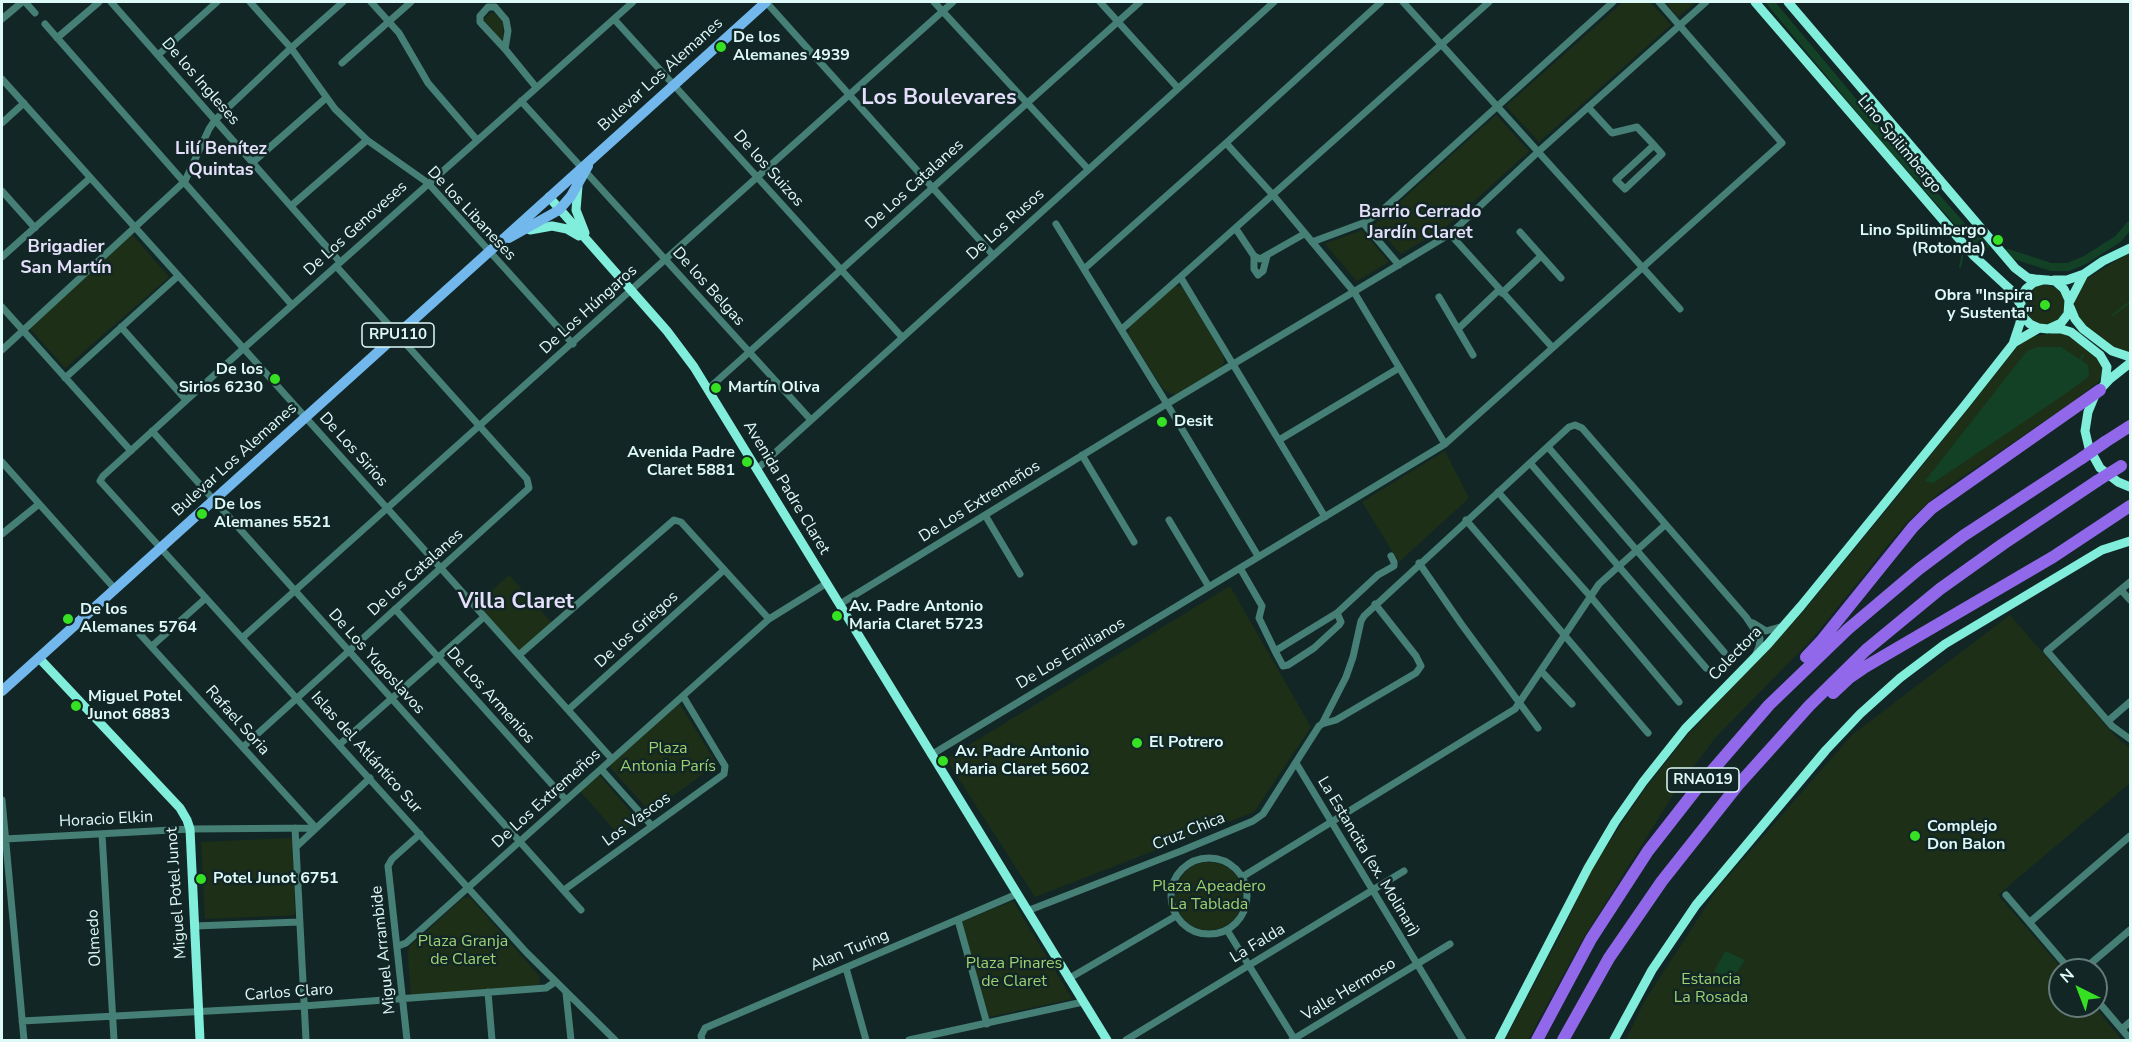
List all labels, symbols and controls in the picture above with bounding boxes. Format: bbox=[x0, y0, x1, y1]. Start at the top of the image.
street label: Bulevar Los Alemanes bbox=[595, 14, 727, 136]
place label: De los Alemanes 4939 bbox=[733, 28, 850, 66]
street label: De los Ingleses bbox=[157, 34, 243, 130]
marker: De los Alemanes 4939 bbox=[714, 40, 728, 54]
district label: Los Boulevares bbox=[861, 86, 1017, 112]
street label: Lino Spilimbergo bbox=[1853, 92, 1945, 198]
street label: De los Suizos bbox=[729, 127, 807, 211]
street label: De Los Catalanes bbox=[862, 136, 968, 234]
district label: Lilí Benítez Quintas bbox=[175, 139, 267, 182]
street label: De los Libaneses bbox=[423, 163, 519, 265]
street label: De Los Genoveses bbox=[300, 178, 412, 280]
street label: De Los Rusos bbox=[963, 185, 1049, 265]
district label: Barrio Cerrado Jardín Claret bbox=[1359, 202, 1481, 244]
place label: Lino Spilimbergo (Rotonda) bbox=[1860, 221, 1986, 259]
marker: Lino Spilimbergo (Rotonda) bbox=[1991, 233, 2005, 247]
district label: Brigadier San Martín bbox=[20, 237, 112, 280]
street label: De los Belgas bbox=[668, 244, 748, 330]
street label: De Los Húngaros bbox=[536, 261, 642, 359]
place label: Obra "Inspira y Sustenta" bbox=[1934, 286, 2033, 324]
marker: Obra "Inspira y Sustenta" bbox=[2038, 298, 2052, 312]
road number: RPU110 bbox=[362, 323, 434, 347]
place label: De los Sirios 6230 bbox=[179, 360, 263, 398]
marker: De los Sirios 6230 bbox=[268, 372, 282, 386]
place label: Martín Oliva bbox=[728, 378, 820, 398]
marker: Martín Oliva bbox=[709, 381, 723, 395]
street label: Bulevar Los Alemanes bbox=[169, 399, 301, 521]
street label: De Los Sirios bbox=[315, 409, 391, 491]
place label: Desit bbox=[1174, 412, 1213, 432]
marker: Desit bbox=[1155, 415, 1169, 429]
street label: Avenida Padre Claret bbox=[739, 418, 833, 558]
place label: Avenida Padre Claret 5881 bbox=[627, 443, 735, 481]
marker: Avenida Padre Claret 5881 bbox=[740, 455, 754, 469]
street label: De Los Extremeños bbox=[916, 457, 1044, 547]
place label: De los Alemanes 5521 bbox=[214, 495, 331, 533]
marker: De los Alemanes 5521 bbox=[195, 507, 209, 521]
street label: De los Catalanes bbox=[364, 525, 468, 621]
street label: De los Griegos bbox=[591, 588, 683, 672]
district label: Villa Claret bbox=[458, 590, 574, 616]
place label: Av. Padre Antonio Maria Claret 5723 bbox=[849, 597, 983, 635]
place label: De los Alemanes 5764 bbox=[80, 600, 197, 638]
street label: De Los Yugoslavos bbox=[324, 605, 428, 719]
marker: Av. Padre Antonio Maria Claret 5723 bbox=[830, 609, 844, 623]
marker: De los Alemanes 5764 bbox=[61, 612, 75, 626]
street label: De Los Emilianos bbox=[1013, 614, 1129, 694]
street label: Colectora bbox=[1705, 623, 1767, 685]
street label: De Los Armenios bbox=[442, 644, 538, 748]
street label: Rafael Soria bbox=[201, 682, 273, 760]
place label: Miguel Potel Junot 6883 bbox=[88, 687, 182, 725]
street label: Islas del Atlántico Sur bbox=[306, 688, 426, 818]
marker: Miguel Potel Junot 6883 bbox=[69, 699, 83, 713]
place label: El Potrero bbox=[1149, 733, 1223, 753]
marker: El Potrero bbox=[1130, 736, 1144, 750]
park label: Plaza Antonia París bbox=[620, 739, 716, 777]
place label: Av. Padre Antonio Maria Claret 5602 bbox=[955, 742, 1089, 780]
street label: De Los Extremeños bbox=[489, 745, 605, 853]
marker: Av. Padre Antonio Maria Claret 5602 bbox=[936, 754, 950, 768]
road number: RNA019 bbox=[1667, 768, 1739, 792]
street label: La Estancita (ex. Molinari) bbox=[1313, 773, 1423, 941]
street label: Los Vascos bbox=[599, 789, 675, 851]
street label: Horacio Elkin bbox=[58, 808, 154, 832]
street label: Cruz Chica bbox=[1150, 809, 1228, 855]
place label: Complejo Don Balon bbox=[1927, 817, 2005, 855]
street label: Miguel Potel Junot bbox=[163, 826, 191, 960]
marker: Complejo Don Balon bbox=[1908, 829, 1922, 843]
place label: Potel Junot 6751 bbox=[213, 869, 339, 889]
marker: Potel Junot 6751 bbox=[194, 872, 208, 886]
park label: Plaza Apeadero La Tablada bbox=[1152, 877, 1266, 915]
street label: Miguel Arrambide bbox=[368, 885, 400, 1015]
street label: Olmedo bbox=[84, 909, 106, 967]
street label: La Falda bbox=[1227, 920, 1289, 968]
street label: Alan Turing bbox=[808, 926, 892, 976]
park label: Plaza Granja de Claret bbox=[418, 932, 508, 970]
park label: Plaza Pinares de Claret bbox=[966, 954, 1062, 992]
street label: Valle Hermoso bbox=[1299, 954, 1399, 1026]
north arrow bbox=[2048, 958, 2108, 1018]
text: N bbox=[2055, 964, 2079, 988]
park label: Estancia La Rosada bbox=[1674, 970, 1748, 1008]
street label: Carlos Claro bbox=[244, 980, 334, 1006]

